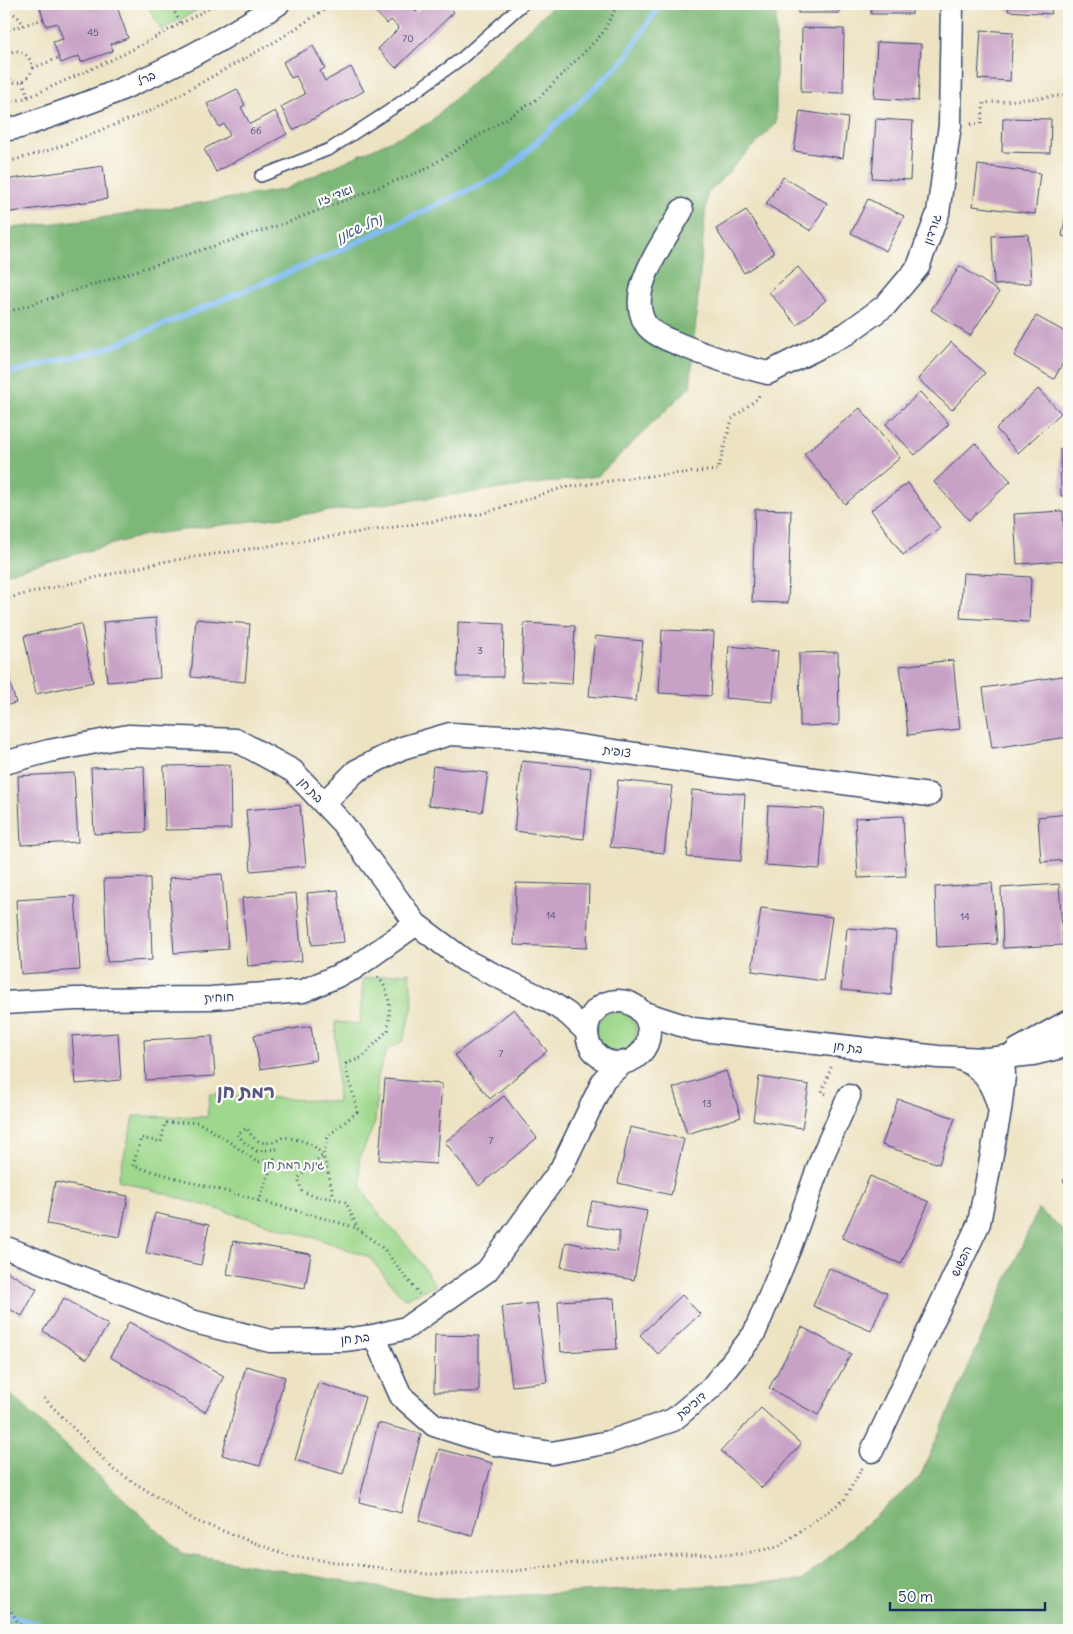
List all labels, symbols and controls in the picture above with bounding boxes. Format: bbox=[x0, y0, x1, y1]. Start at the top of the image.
house number: 45 bbox=[87, 26, 99, 39]
house number: 70 bbox=[402, 32, 414, 45]
street label: ברל bbox=[134, 67, 158, 89]
house number: 66 bbox=[250, 124, 262, 137]
street label: ואדי זיו bbox=[315, 181, 355, 209]
water label: נחל שאנן bbox=[333, 209, 386, 246]
street label: גורדון bbox=[920, 211, 945, 247]
house number: 3 bbox=[477, 644, 483, 657]
street label: צופית bbox=[601, 741, 632, 760]
street label: בת חן bbox=[295, 774, 327, 806]
house number: 14 bbox=[546, 909, 556, 922]
house number: 14 bbox=[960, 910, 970, 923]
street label: חוחית bbox=[204, 989, 234, 1005]
street label: בת חן bbox=[833, 1038, 863, 1056]
house number: 7 bbox=[499, 1047, 504, 1060]
district label: רמת חן bbox=[217, 1080, 275, 1103]
house number: 13 bbox=[702, 1097, 712, 1110]
house number: 7 bbox=[489, 1134, 494, 1147]
park label: גינת רמת חן bbox=[263, 1157, 325, 1172]
street label: הפשוש bbox=[947, 1243, 975, 1279]
street label: בת חן bbox=[340, 1329, 370, 1347]
street label: דוכיפת bbox=[672, 1388, 709, 1423]
scale bar bbox=[890, 1579, 1046, 1611]
text: 50 m bbox=[898, 1587, 933, 1606]

